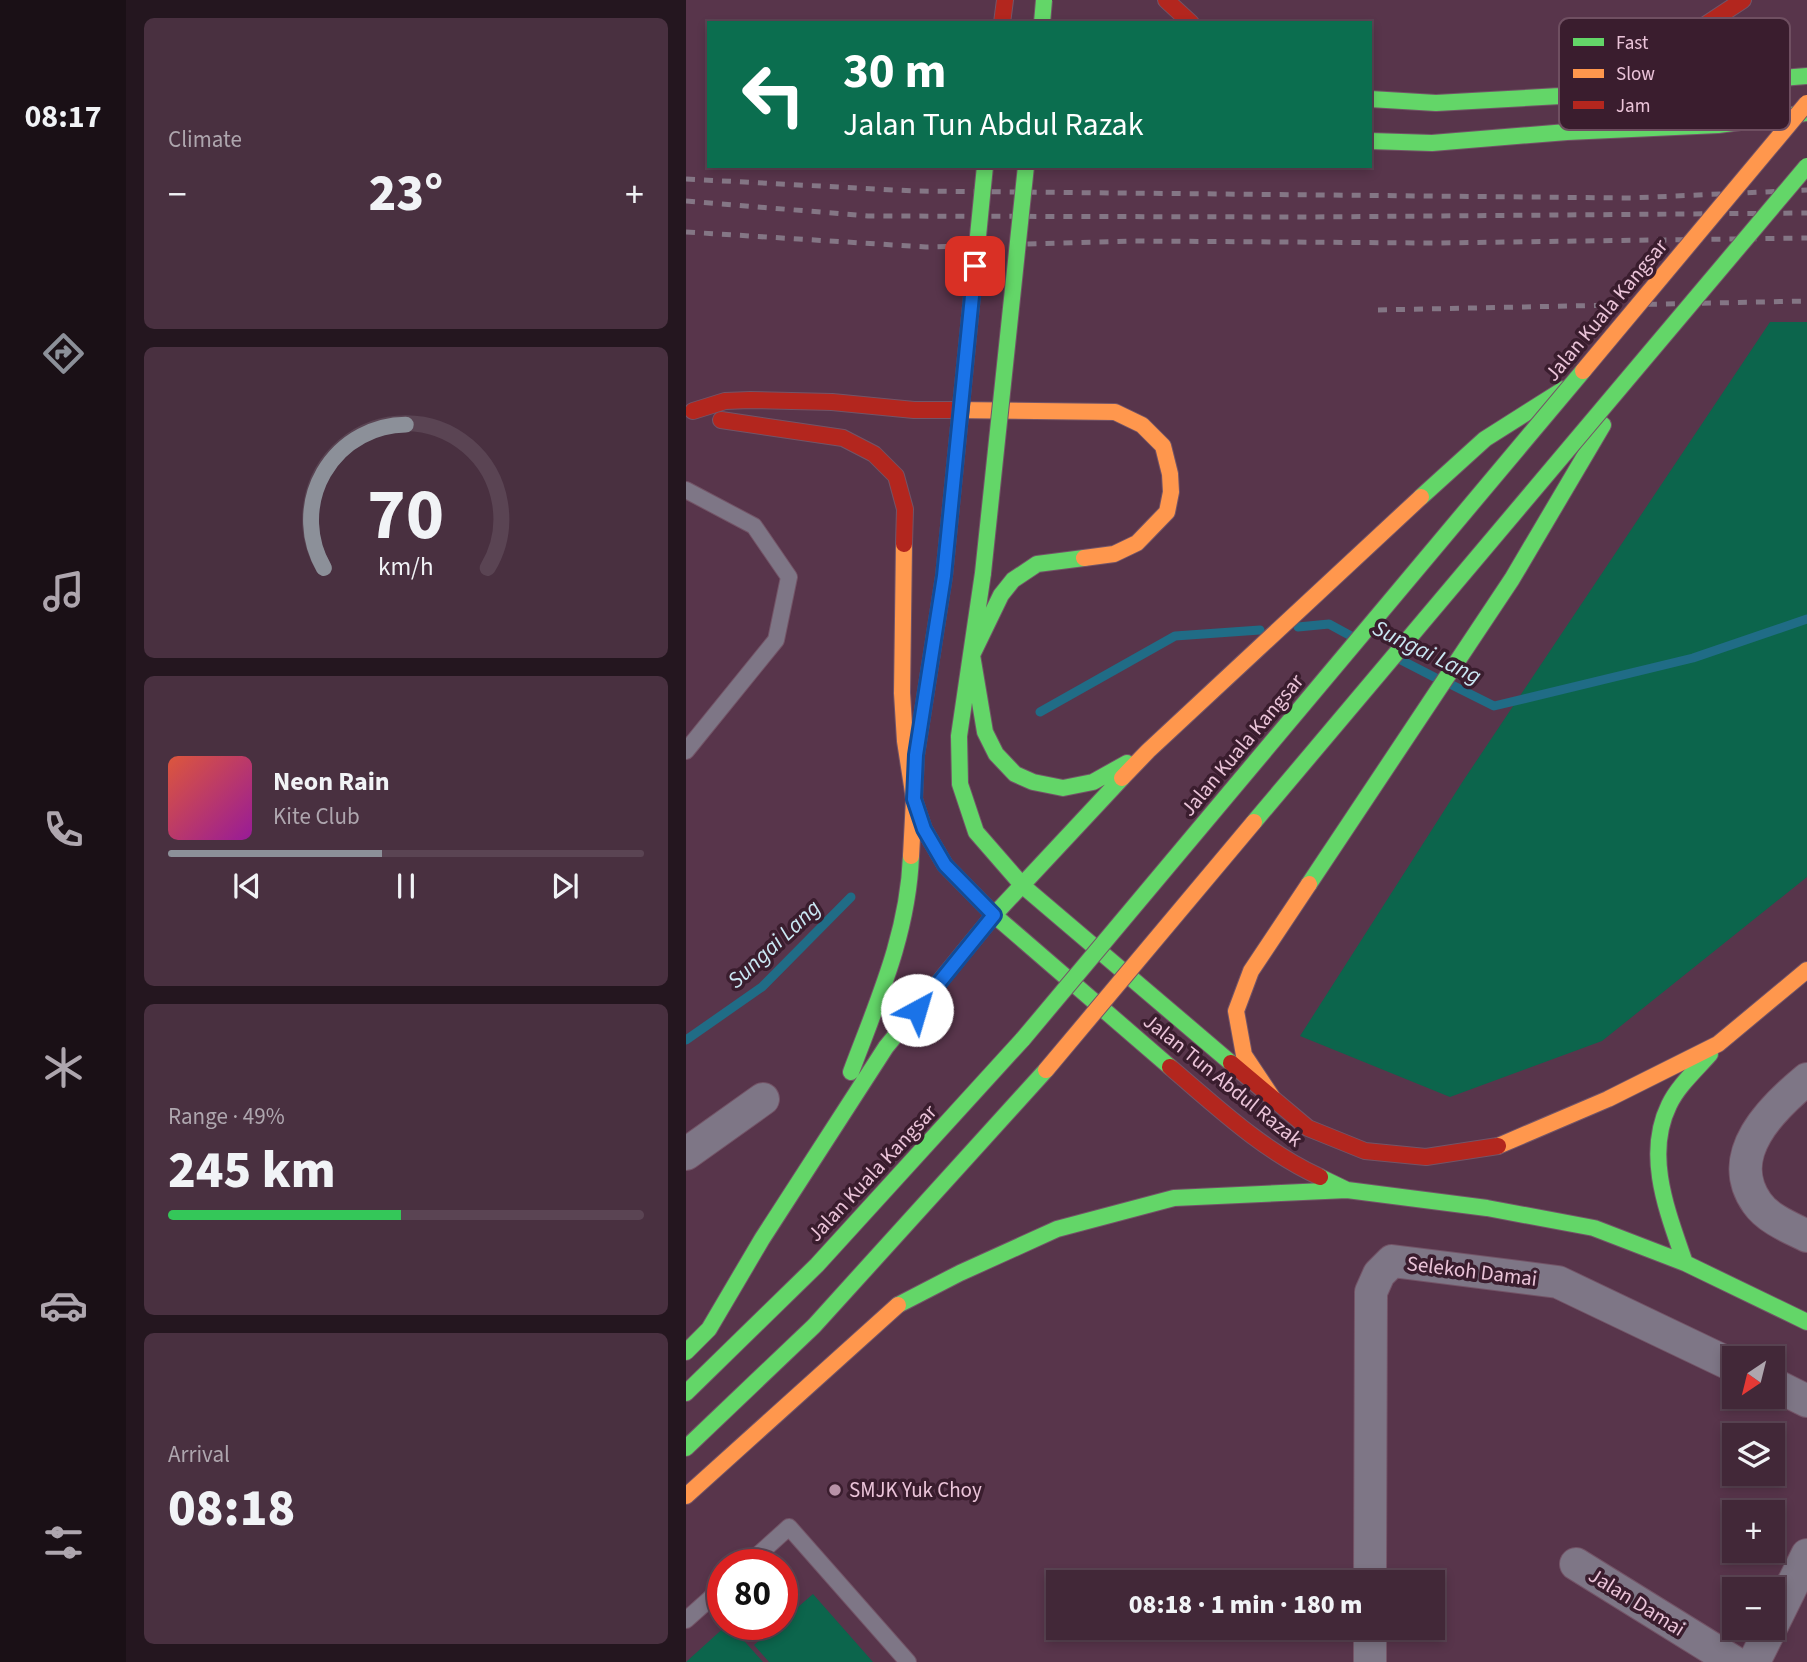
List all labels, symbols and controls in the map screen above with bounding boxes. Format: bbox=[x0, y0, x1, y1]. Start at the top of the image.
legend bbox=[1559, 18, 1790, 130]
text: Fast bbox=[1616, 30, 1649, 57]
text: 30 m bbox=[843, 37, 947, 107]
icon: left bbox=[728, 49, 819, 140]
text: Slow bbox=[1616, 61, 1655, 88]
text: Jam bbox=[1616, 93, 1650, 120]
text: 08:17 bbox=[24, 94, 102, 140]
text: Jalan Tun Abdul Razak bbox=[843, 102, 1144, 148]
text: Climate bbox=[168, 123, 242, 156]
text: 23° bbox=[369, 157, 443, 231]
text: − bbox=[168, 168, 187, 222]
text: + bbox=[625, 168, 644, 222]
street label: Jalan Kuala Kangsar bbox=[1537, 232, 1675, 388]
pin bbox=[945, 236, 1005, 296]
icon: arrive bbox=[956, 247, 994, 285]
icon: directions bbox=[39, 329, 88, 378]
text: 70 bbox=[368, 464, 444, 568]
text: km/h bbox=[378, 549, 434, 585]
icon: music bbox=[39, 567, 88, 616]
water label: Sungai Lang bbox=[1367, 611, 1487, 693]
street label: Jalan Kuala Kangsar bbox=[1173, 667, 1311, 823]
text: Neon Rain bbox=[273, 763, 390, 800]
text: Kite Club bbox=[273, 800, 360, 833]
icon: phone bbox=[39, 805, 88, 854]
icon: previous bbox=[228, 867, 266, 905]
icon: pause bbox=[387, 867, 425, 905]
icon: next bbox=[546, 867, 584, 905]
water label: Sungai Lang bbox=[720, 892, 828, 996]
position arrow bbox=[880, 973, 954, 1047]
street label: Jalan Tun Abdul Razak bbox=[1137, 1006, 1310, 1154]
icon: climate bbox=[39, 1043, 88, 1092]
street label: Jalan Kuala Kangsar bbox=[800, 1097, 944, 1248]
text: Range · 49% bbox=[168, 1100, 285, 1133]
text: 245 km bbox=[168, 1134, 336, 1208]
street label: Selekoh Damai bbox=[1405, 1248, 1539, 1294]
icon: car bbox=[39, 1281, 88, 1330]
north arrow bbox=[1722, 1346, 1785, 1409]
map controls bbox=[1722, 1346, 1785, 1640]
button: layers bbox=[1722, 1423, 1785, 1486]
text: Arrival bbox=[168, 1438, 230, 1471]
text: 08:18 bbox=[168, 1472, 295, 1546]
place label: SMJK Yuk Choy bbox=[849, 1475, 982, 1505]
marker: SMJK Yuk Choy bbox=[827, 1482, 843, 1498]
button: + bbox=[1722, 1500, 1785, 1563]
icon: filters bbox=[39, 1518, 88, 1567]
speed limit sign: 80 bbox=[707, 1549, 798, 1640]
street label: Jalan Damai bbox=[1583, 1560, 1691, 1644]
button: − bbox=[1722, 1577, 1785, 1640]
text: 08:18 · 1 min · 180 m bbox=[1129, 1586, 1362, 1623]

